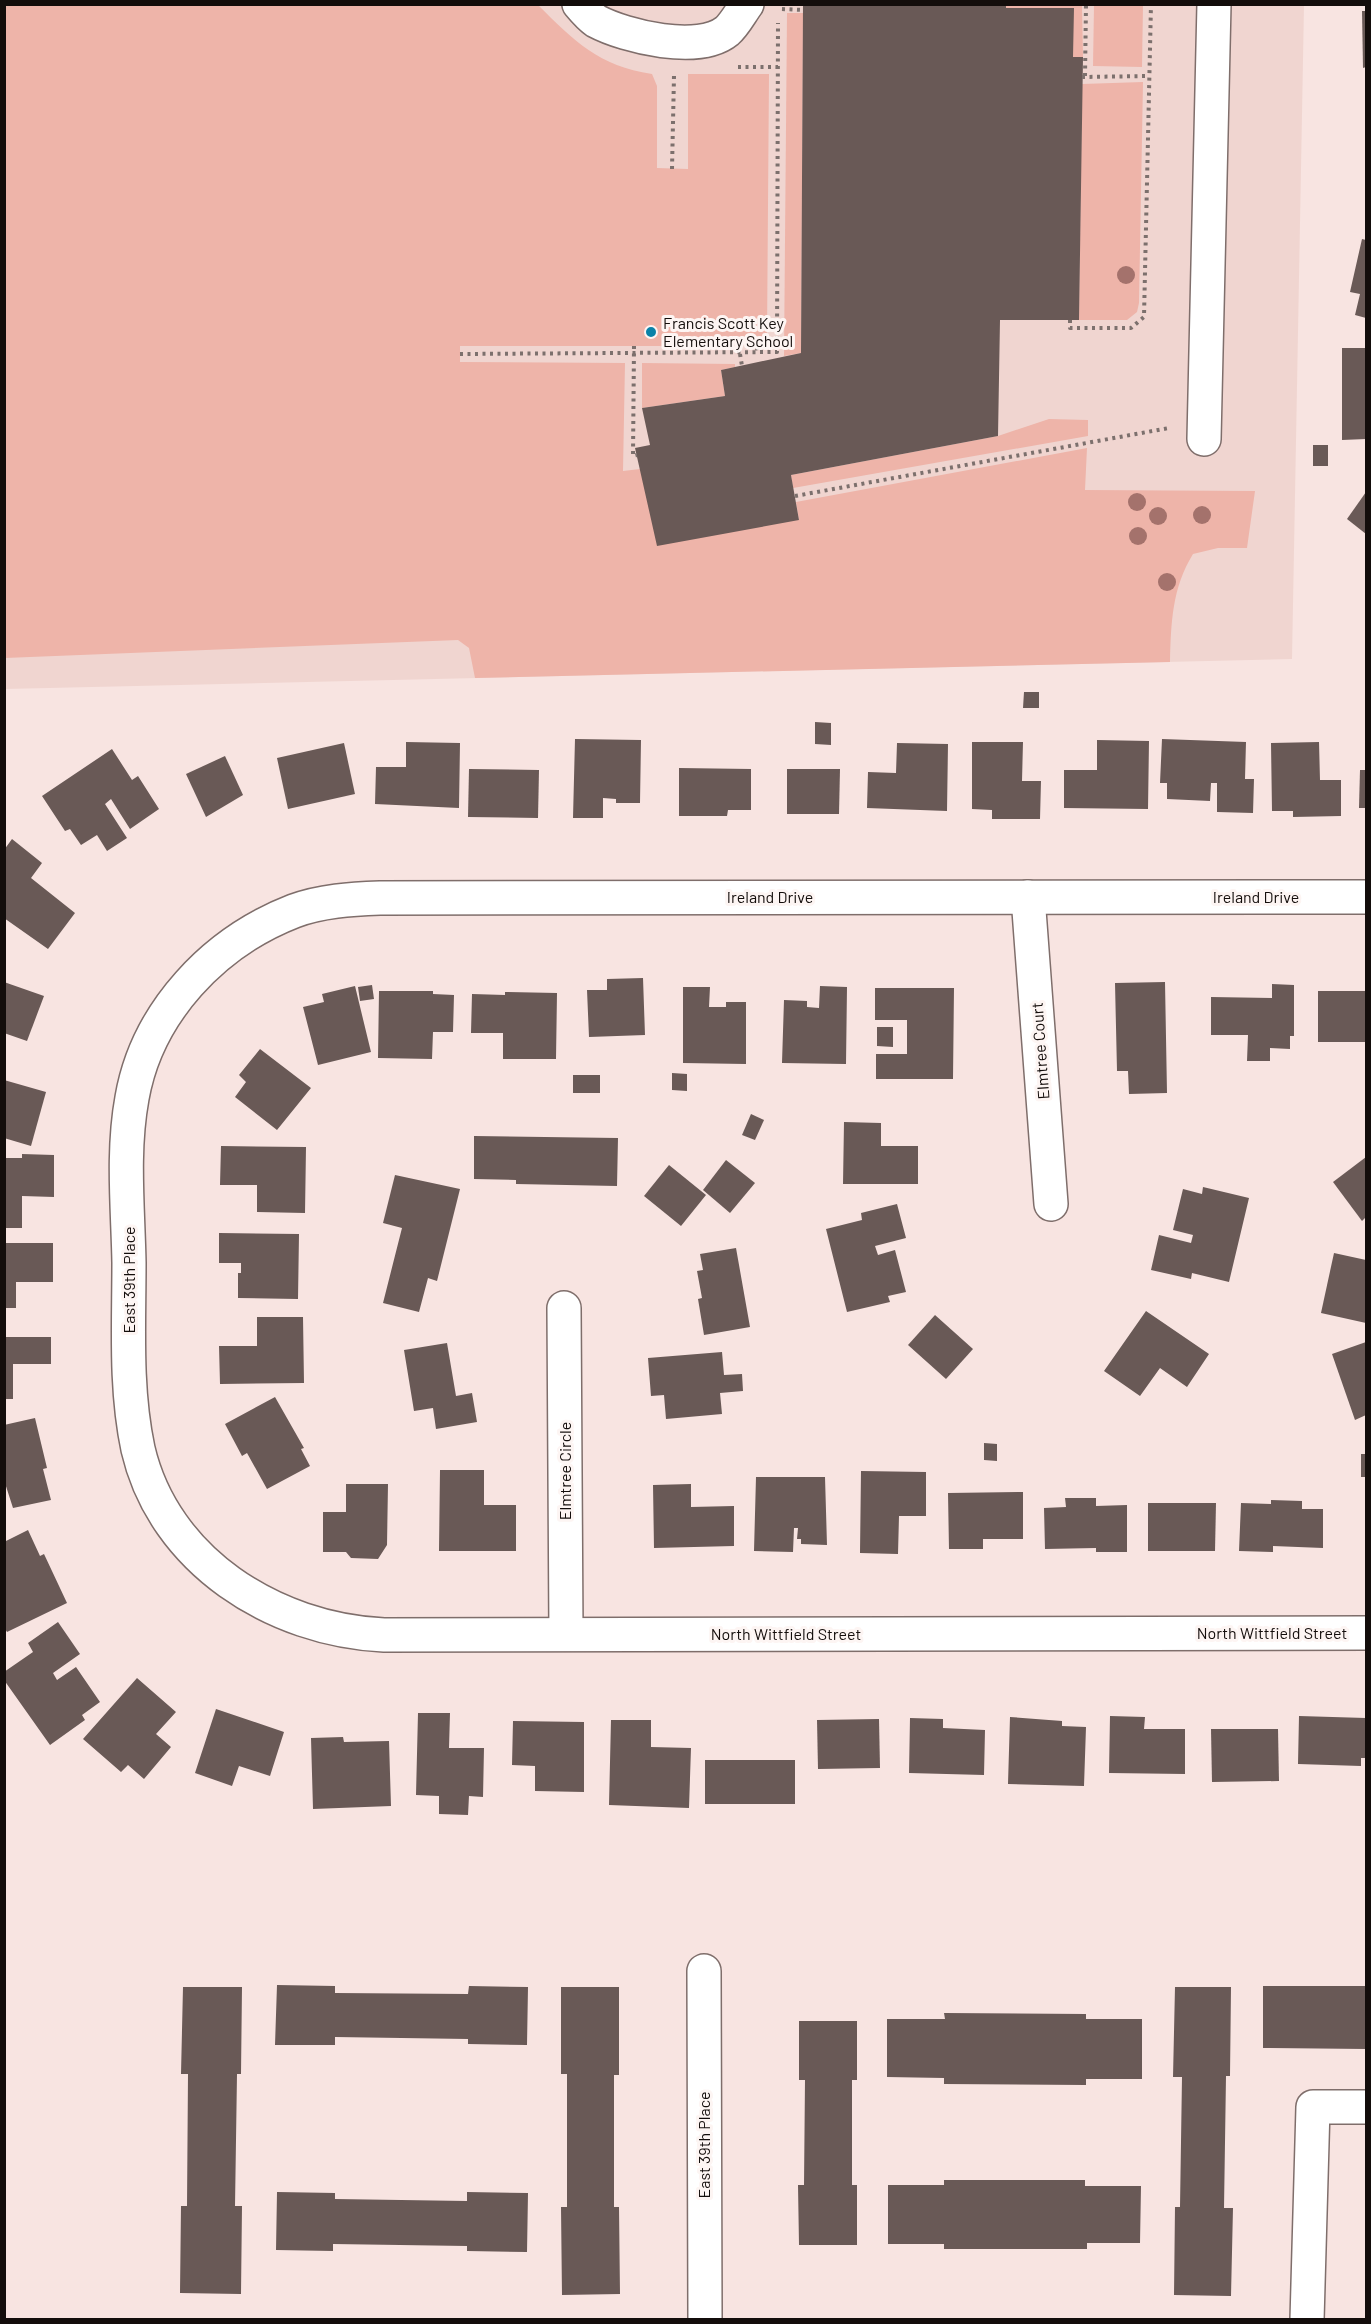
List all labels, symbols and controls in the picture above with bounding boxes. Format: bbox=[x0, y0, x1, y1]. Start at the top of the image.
place label: Francis Scott Key Elementary School bbox=[663, 313, 793, 350]
marker: Francis Scott Key Elementary School bbox=[644, 325, 658, 339]
street label: Ireland Drive bbox=[727, 887, 813, 906]
street label: Ireland Drive bbox=[1213, 887, 1299, 906]
street label: Elmtree Court bbox=[1027, 1002, 1052, 1100]
street label: East 39th Place bbox=[119, 1227, 138, 1333]
street label: Elmtree Circle bbox=[555, 1422, 574, 1520]
street label: North Wittfield Street bbox=[1197, 1623, 1347, 1642]
street label: North Wittfield Street bbox=[711, 1624, 861, 1643]
street label: East 39th Place bbox=[694, 2092, 713, 2198]

